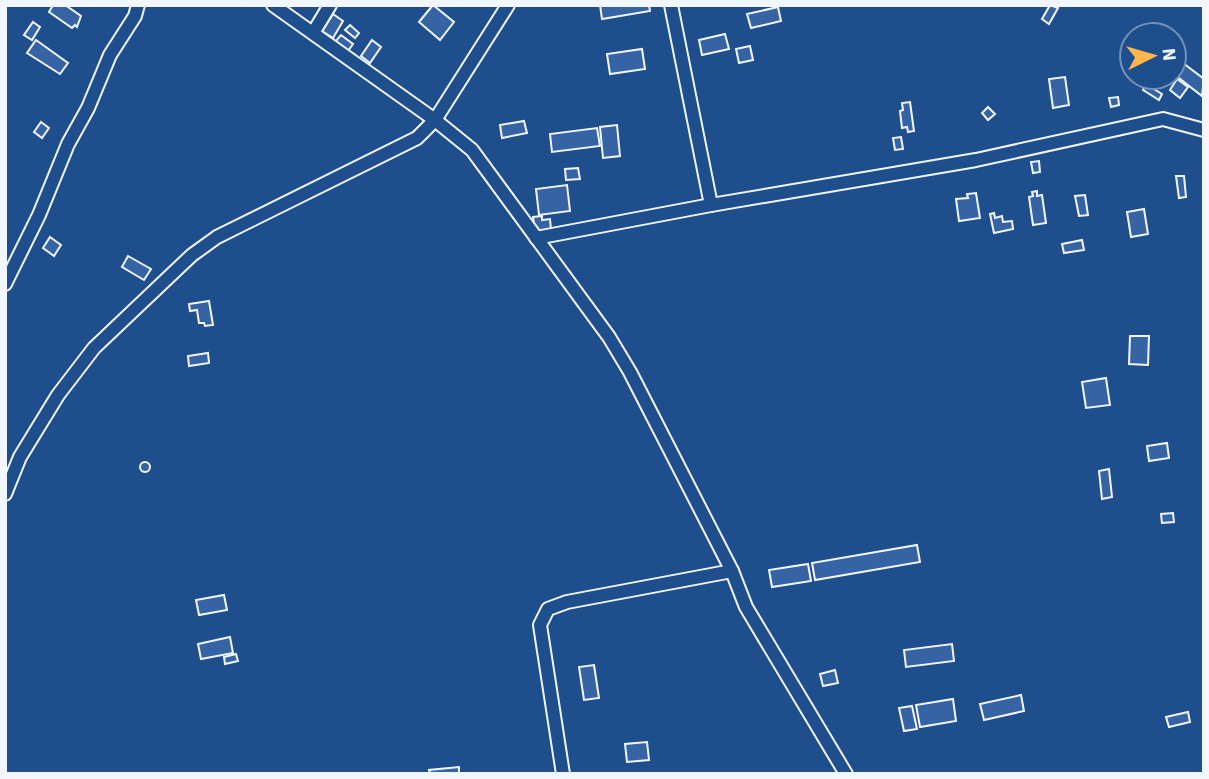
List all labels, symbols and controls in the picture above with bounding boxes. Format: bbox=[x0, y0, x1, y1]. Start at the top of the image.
north arrow bbox=[1118, 21, 1188, 91]
text: N bbox=[1154, 47, 1182, 62]

